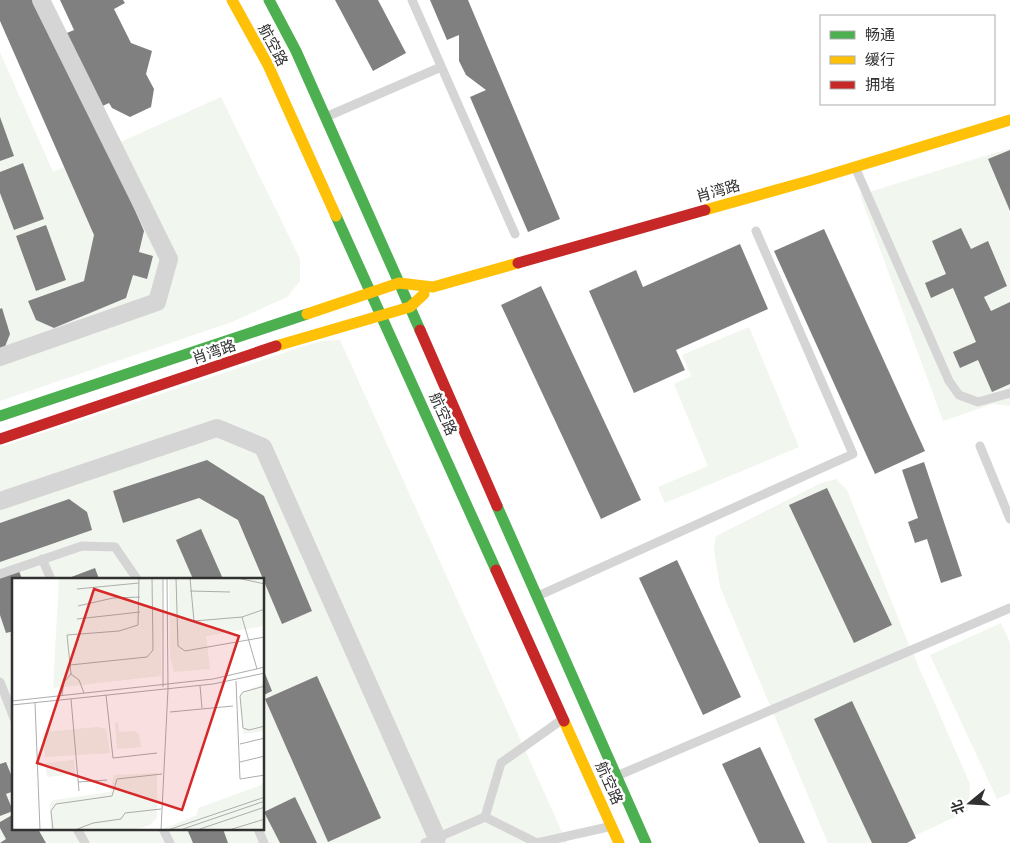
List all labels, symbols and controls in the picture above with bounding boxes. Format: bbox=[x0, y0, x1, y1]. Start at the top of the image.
legend bbox=[820, 15, 995, 105]
street label: 航空路 bbox=[254, 21, 292, 70]
text: 畅通 bbox=[865, 26, 895, 45]
text: 缓行 bbox=[865, 51, 895, 70]
text: 拥堵 bbox=[865, 76, 895, 95]
street label: 肖湾路 bbox=[694, 176, 742, 207]
street label: 肖湾路 bbox=[190, 336, 239, 369]
street label: 航空路 bbox=[425, 390, 460, 439]
inset map bbox=[12, 578, 265, 830]
street label: 航空路 bbox=[591, 759, 626, 808]
north arrow bbox=[945, 778, 995, 828]
text: 北 bbox=[948, 798, 968, 816]

